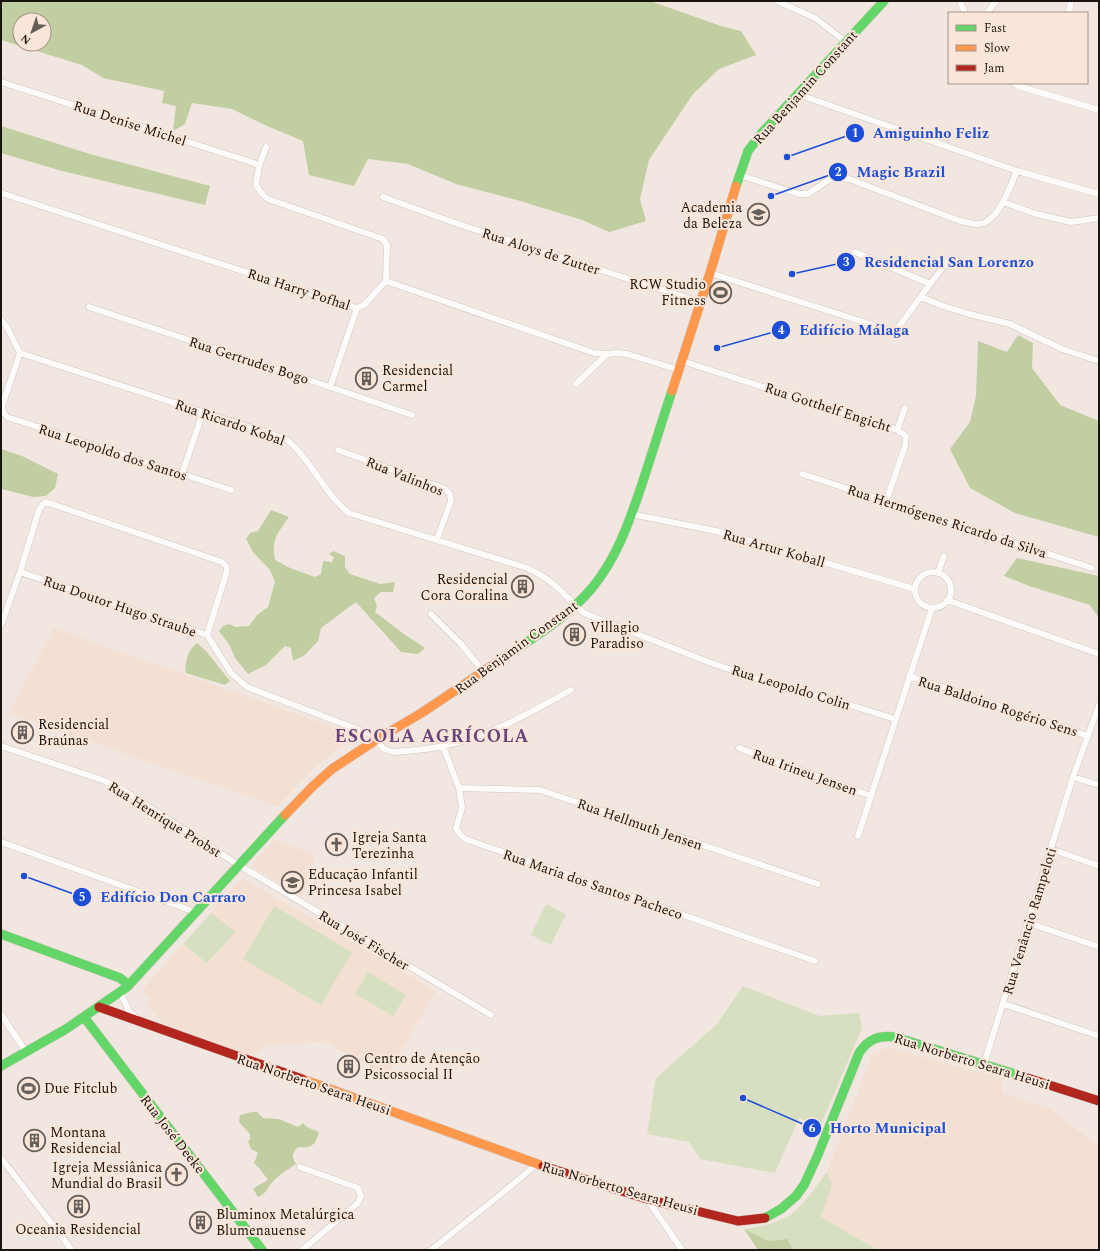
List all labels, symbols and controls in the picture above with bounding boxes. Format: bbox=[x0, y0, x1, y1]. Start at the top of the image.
north arrow bbox=[12, 12, 52, 52]
legend bbox=[948, 12, 1088, 84]
text: Fast bbox=[984, 19, 1006, 38]
street label: Rua Benjamin Constant bbox=[748, 25, 863, 149]
text: N bbox=[17, 30, 35, 49]
text: Slow bbox=[984, 39, 1010, 58]
text: Jam bbox=[984, 59, 1005, 78]
street label: Rua Denise Michel bbox=[71, 95, 189, 152]
callout: Amiguinho Feliz bbox=[845, 119, 997, 146]
text: Amiguinho Feliz bbox=[873, 122, 989, 145]
text: 1 bbox=[852, 124, 858, 143]
callout: Magic Brazil bbox=[828, 159, 953, 186]
text: Magic Brazil bbox=[857, 161, 946, 184]
text: 2 bbox=[835, 163, 842, 182]
place label: Academia da Beleza bbox=[680, 197, 742, 234]
school or university icon: Academia da Beleza bbox=[745, 202, 771, 228]
street label: Rua Aloys de Zutter bbox=[479, 222, 603, 281]
callout: Residencial San Lorenzo bbox=[836, 248, 1042, 275]
text: Residencial San Lorenzo bbox=[864, 251, 1034, 274]
text: 3 bbox=[843, 253, 850, 272]
street label: Rua Harry Pofhal bbox=[245, 263, 353, 316]
place label: RCW Studio Fitness bbox=[629, 274, 706, 311]
sports icon: RCW Studio Fitness bbox=[708, 279, 734, 305]
callout: Edifício Málaga bbox=[771, 316, 916, 343]
text: Edifício Málaga bbox=[799, 319, 909, 342]
text: 4 bbox=[778, 321, 785, 340]
street label: Rua Gertrudes Bogo bbox=[186, 331, 312, 390]
place label: Residencial Carmel bbox=[382, 360, 453, 397]
building icon: Residencial Carmel bbox=[354, 365, 380, 391]
street label: Rua Gotthelf Engicht bbox=[762, 377, 894, 438]
street label: Rua Ricardo Kobal bbox=[172, 394, 288, 451]
street label: Rua Leopoldo dos Santos bbox=[36, 418, 190, 486]
street label: Rua Valinhos bbox=[363, 451, 447, 502]
street label: Rua Hermógenes Ricardo da Silva bbox=[844, 479, 1050, 564]
street label: Rua Artur Koball bbox=[720, 524, 828, 573]
place label: Residencial Cora Coralina bbox=[421, 569, 508, 606]
street label: Rua Doutor Hugo Straube bbox=[40, 570, 199, 643]
building icon: Residencial Cora Coralina bbox=[510, 574, 536, 600]
street label: Rua Benjamin Constant bbox=[450, 596, 582, 699]
place label: Villagio Paradiso bbox=[590, 617, 644, 654]
building icon: Villagio Paradiso bbox=[562, 622, 588, 648]
street label: Rua Leopoldo Colin bbox=[729, 659, 853, 716]
street label: Rua Baldoino Rogério Sens bbox=[915, 671, 1081, 742]
place label: Residencial Braúnas bbox=[38, 714, 109, 751]
building icon: Residencial Braúnas bbox=[9, 719, 35, 745]
district label: ESCOLA AGRÍCOLA bbox=[335, 723, 529, 750]
street label: Rua Irineu Jensen bbox=[749, 744, 860, 801]
street label: Rua Henrique Probst bbox=[104, 776, 226, 863]
street label: Rua Hellmuth Jensen bbox=[574, 793, 705, 856]
place label: Igreja Santa Terezinha bbox=[352, 827, 427, 864]
church icon: Igreja Santa Terezinha bbox=[324, 832, 350, 858]
street label: Rua Maria dos Santos Pacheco bbox=[500, 844, 686, 925]
street label: Rua Venâncio Rampeloti bbox=[997, 845, 1062, 997]
place label: Educação Infantil Princesa Isabel bbox=[308, 864, 418, 901]
school or university icon: Educação Infantil Princesa Isabel bbox=[279, 869, 305, 895]
callout: Edifício Don Carraro bbox=[72, 883, 254, 910]
text: Edifício Don Carraro bbox=[100, 886, 246, 909]
text: 5 bbox=[79, 888, 85, 907]
street label: Rua José Fischer bbox=[314, 905, 413, 976]
street label: Rua Norberto Seara Heusi bbox=[891, 1028, 1052, 1095]
street label: Rua Norberto Seara Heusi bbox=[234, 1048, 394, 1121]
place label: Centro de Atenção Psicossocial II bbox=[364, 1048, 480, 1085]
building icon: Centro de Atenção Psicossocial II bbox=[335, 1053, 361, 1079]
sports icon: Due Fitclub bbox=[15, 1075, 41, 1101]
place label: Due Fitclub bbox=[44, 1078, 117, 1099]
street label: Rua José Deeke bbox=[135, 1090, 210, 1178]
callout: Horto Municipal bbox=[802, 1115, 954, 1142]
text: Horto Municipal bbox=[830, 1117, 946, 1140]
text: 6 bbox=[809, 1119, 816, 1138]
place label: Montana Residencial bbox=[50, 1122, 121, 1159]
building icon: Montana Residencial bbox=[21, 1127, 47, 1153]
street label: Rua Norberto Seara Heusi bbox=[539, 1156, 701, 1221]
place label: Igreja Messiânica Mundial do Brasil bbox=[51, 1157, 162, 1194]
church icon: Igreja Messiânica Mundial do Brasil bbox=[164, 1162, 190, 1188]
building icon: Oceania Residencial bbox=[65, 1194, 91, 1220]
place label: Bluminox Metalúrgica Blumenauense bbox=[216, 1204, 355, 1241]
building icon: Bluminox Metalúrgica Blumenauense bbox=[188, 1209, 214, 1235]
place label: Oceania Residencial bbox=[15, 1219, 141, 1240]

